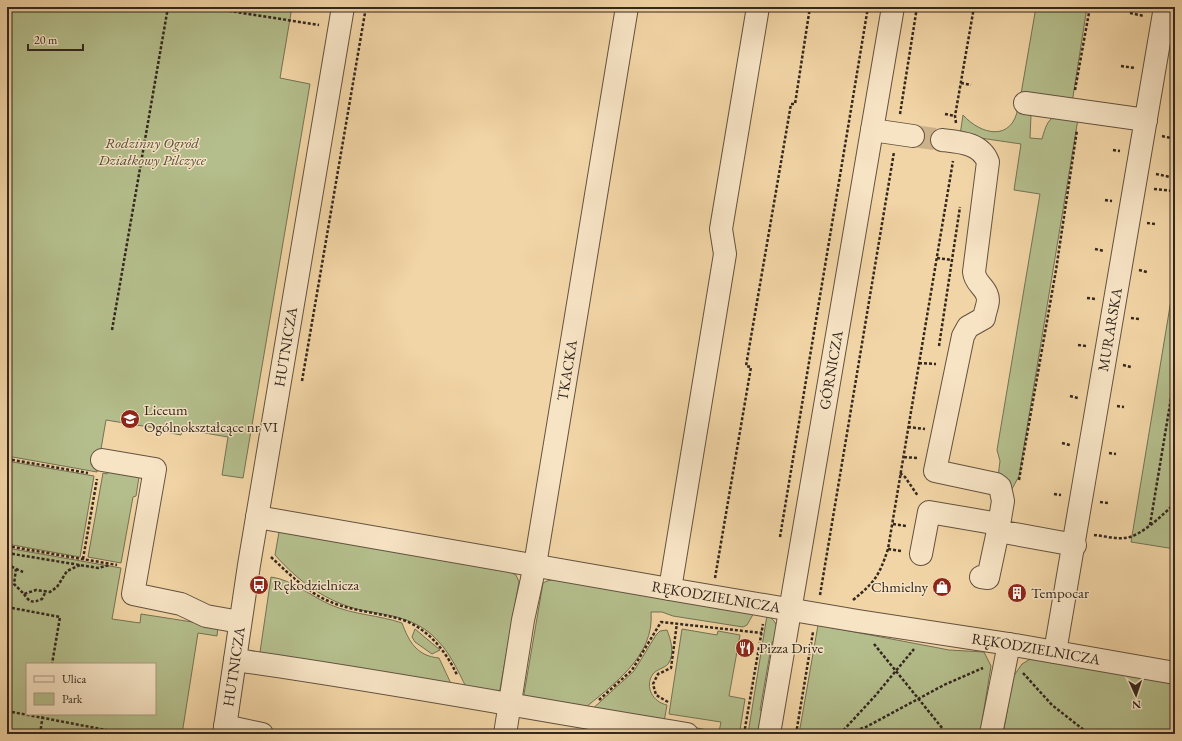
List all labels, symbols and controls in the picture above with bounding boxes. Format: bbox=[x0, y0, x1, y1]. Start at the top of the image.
scale bar bbox=[28, 26, 83, 52]
text: 20 m bbox=[34, 32, 58, 48]
park label: Rodzinny Ogród Działkowy Pilczyce bbox=[97, 133, 207, 169]
street label: MURARSKA bbox=[1093, 286, 1126, 373]
street label: HUTNICZA bbox=[269, 305, 301, 388]
street label: GÓRNICZA bbox=[814, 328, 847, 411]
street label: TKACKA bbox=[552, 338, 581, 402]
place label: Liceum Ogólnokształcące nr VI bbox=[144, 400, 278, 436]
school or university icon: Liceum Ogólnokształcące nr VI bbox=[119, 408, 141, 430]
bus stop icon: Rękodzielnicza bbox=[248, 574, 270, 596]
place label: Rękodzielnicza bbox=[273, 575, 359, 594]
street label: RĘKODZIELNICZA bbox=[650, 576, 783, 617]
shop icon: Chmielny bbox=[931, 576, 953, 598]
place label: Chmielny bbox=[871, 577, 928, 596]
building icon: Tempocar bbox=[1006, 582, 1028, 604]
place label: Tempocar bbox=[1031, 583, 1089, 602]
street label: HUTNICZA bbox=[218, 625, 249, 708]
street label: RĘKODZIELNICZA bbox=[970, 628, 1102, 669]
restaurant icon: Pizza Drive bbox=[734, 637, 756, 659]
place label: Pizza Drive bbox=[759, 638, 823, 657]
legend bbox=[26, 663, 156, 715]
text: Ulica bbox=[62, 671, 86, 687]
north arrow bbox=[1116, 675, 1156, 715]
text: Park bbox=[62, 691, 83, 707]
text: N bbox=[1132, 698, 1141, 712]

